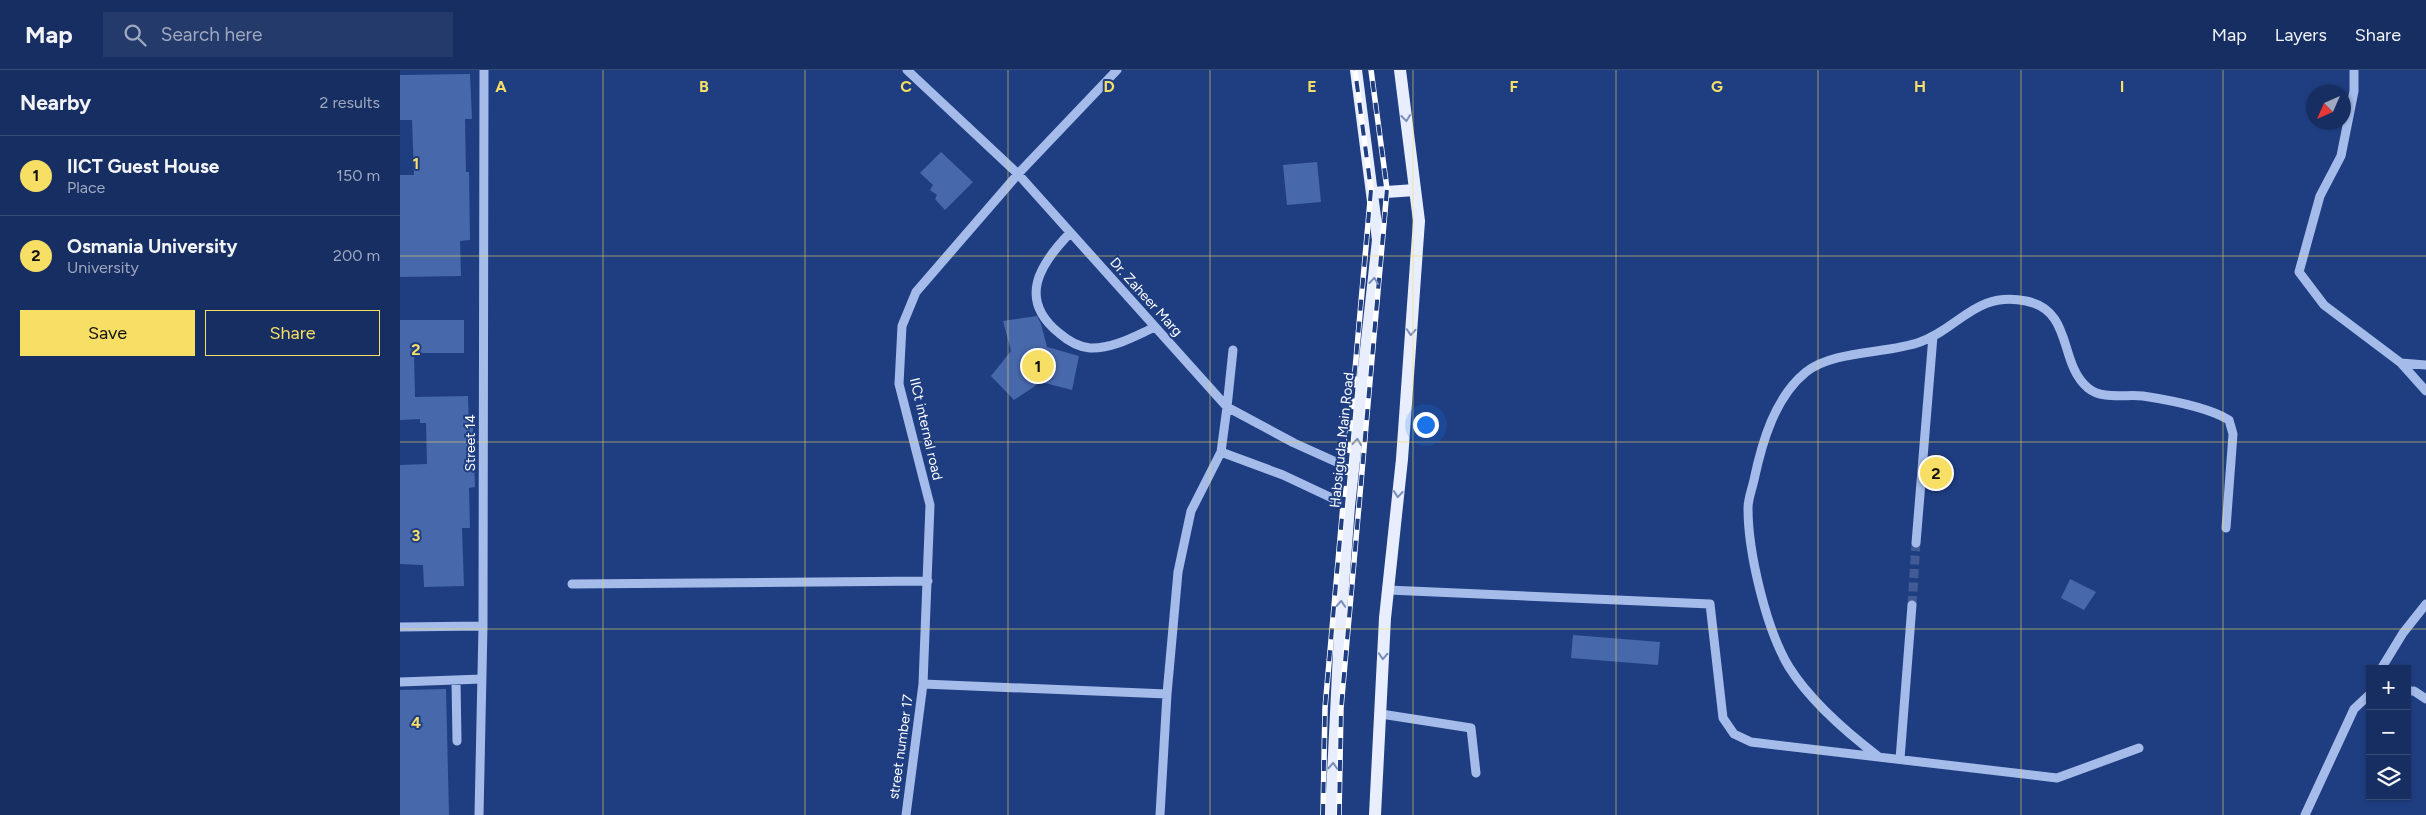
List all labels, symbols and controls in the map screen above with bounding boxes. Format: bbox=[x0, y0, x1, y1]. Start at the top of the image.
search box bbox=[103, 12, 453, 57]
text: Map bbox=[25, 20, 73, 49]
icon: search bbox=[121, 21, 149, 49]
text: Search here bbox=[161, 23, 262, 46]
text: Map bbox=[2212, 24, 2247, 46]
text: Layers bbox=[2275, 24, 2327, 46]
text: Share bbox=[2355, 24, 2401, 46]
text: A bbox=[495, 77, 507, 96]
text: B bbox=[699, 77, 709, 96]
text: C bbox=[900, 77, 912, 96]
text: D bbox=[1103, 77, 1115, 96]
text: E bbox=[1307, 77, 1317, 96]
text: F bbox=[1510, 77, 1519, 96]
text: G bbox=[1711, 77, 1723, 96]
text: H bbox=[1914, 77, 1926, 96]
text: I bbox=[2120, 77, 2124, 96]
north arrow bbox=[2306, 85, 2351, 130]
text: Nearby bbox=[20, 90, 91, 115]
text: 2 results bbox=[320, 93, 380, 112]
one-way arrow bbox=[1400, 115, 1411, 123]
text: 1 bbox=[413, 154, 419, 173]
text: IICT Guest House bbox=[67, 155, 219, 178]
text: 1 bbox=[33, 166, 39, 185]
text: 150 m bbox=[336, 166, 380, 185]
text: Place bbox=[67, 178, 105, 197]
text: Osmania University bbox=[67, 235, 237, 258]
text: 2 bbox=[31, 246, 41, 265]
text: 200 m bbox=[333, 246, 380, 265]
street label: Dr. Zaheer Marg bbox=[1106, 254, 1186, 340]
text: University bbox=[67, 258, 139, 277]
one-way arrow bbox=[1368, 276, 1379, 284]
button: Save bbox=[20, 310, 195, 356]
button: Share bbox=[205, 310, 380, 356]
one-way arrow bbox=[1406, 328, 1417, 336]
text: 2 bbox=[411, 340, 421, 359]
pin: 1 bbox=[1022, 347, 1054, 385]
street label: Habsiguda Main Road bbox=[1326, 371, 1358, 509]
street label: IICt internal road bbox=[906, 376, 946, 482]
your location bbox=[1413, 412, 1439, 438]
street label: Street 14 bbox=[462, 414, 479, 472]
one-way arrow bbox=[1351, 438, 1362, 446]
pin: 2 bbox=[1920, 454, 1952, 492]
one-way arrow bbox=[1393, 490, 1404, 498]
text: 3 bbox=[412, 526, 421, 545]
one-way arrow bbox=[1336, 600, 1347, 608]
one-way arrow bbox=[1378, 652, 1389, 660]
map controls bbox=[2366, 665, 2411, 800]
button: + bbox=[2366, 665, 2411, 710]
street label: street number 17 bbox=[885, 693, 917, 800]
button: − bbox=[2366, 710, 2411, 755]
text: 4 bbox=[411, 713, 421, 732]
button: layers bbox=[2366, 755, 2411, 800]
one-way arrow bbox=[1328, 762, 1339, 770]

